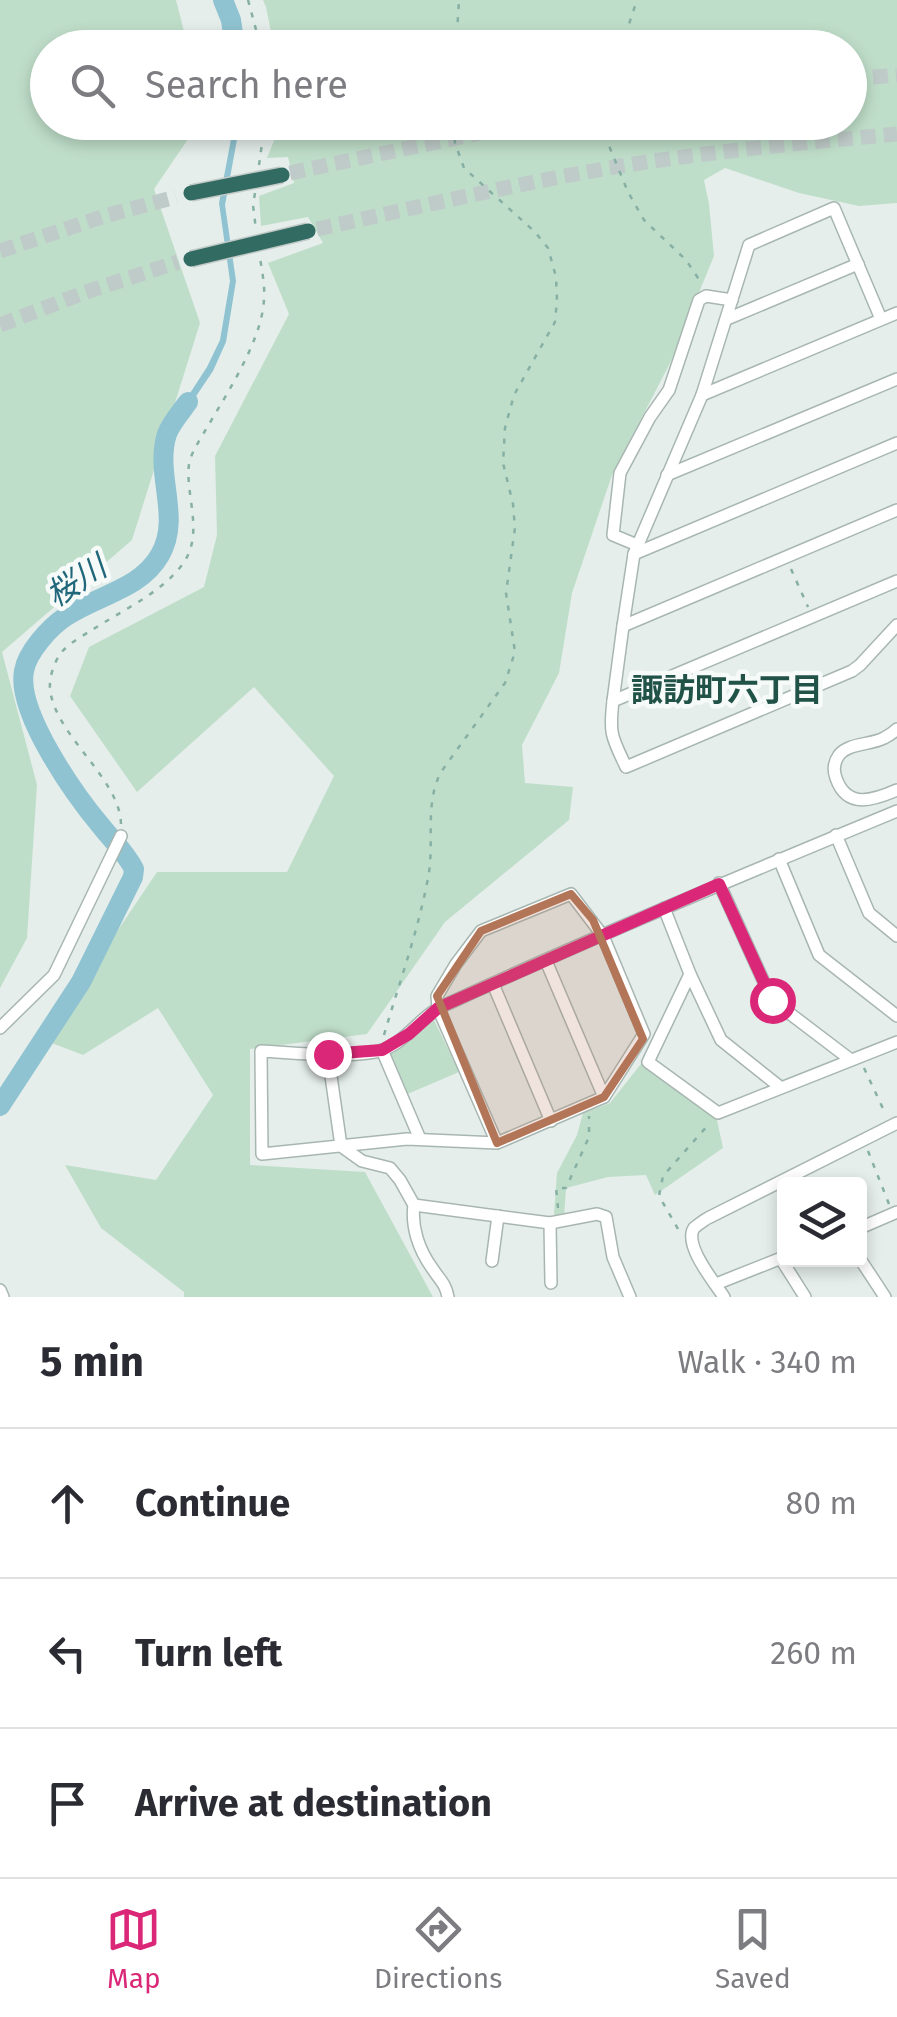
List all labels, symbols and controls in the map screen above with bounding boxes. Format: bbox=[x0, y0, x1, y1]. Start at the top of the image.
search box bbox=[30, 30, 867, 140]
icon: search bbox=[65, 58, 120, 113]
text: Search here bbox=[145, 62, 348, 108]
water label: 桜川 bbox=[39, 546, 116, 614]
district label: 諏訪町六丁目 bbox=[631, 671, 823, 709]
route start bbox=[750, 978, 796, 1024]
route end bbox=[306, 1032, 352, 1078]
map controls bbox=[777, 1177, 867, 1267]
button: layers bbox=[777, 1177, 867, 1267]
text: 5 min bbox=[40, 1337, 144, 1387]
text: Walk · 340 m bbox=[677, 1343, 857, 1381]
icon: ahead bbox=[40, 1476, 95, 1531]
text: Continue bbox=[135, 1480, 290, 1526]
text: 80 m bbox=[786, 1484, 857, 1522]
icon: left bbox=[40, 1626, 95, 1681]
text: Turn left bbox=[135, 1630, 282, 1676]
text: 260 m bbox=[770, 1634, 857, 1672]
icon: arrive bbox=[40, 1776, 95, 1831]
text: Arrive at destination bbox=[135, 1780, 492, 1826]
tab: Map bbox=[106, 1902, 161, 1995]
tab: Directions bbox=[374, 1902, 502, 1995]
tab: Saved bbox=[715, 1902, 791, 1995]

